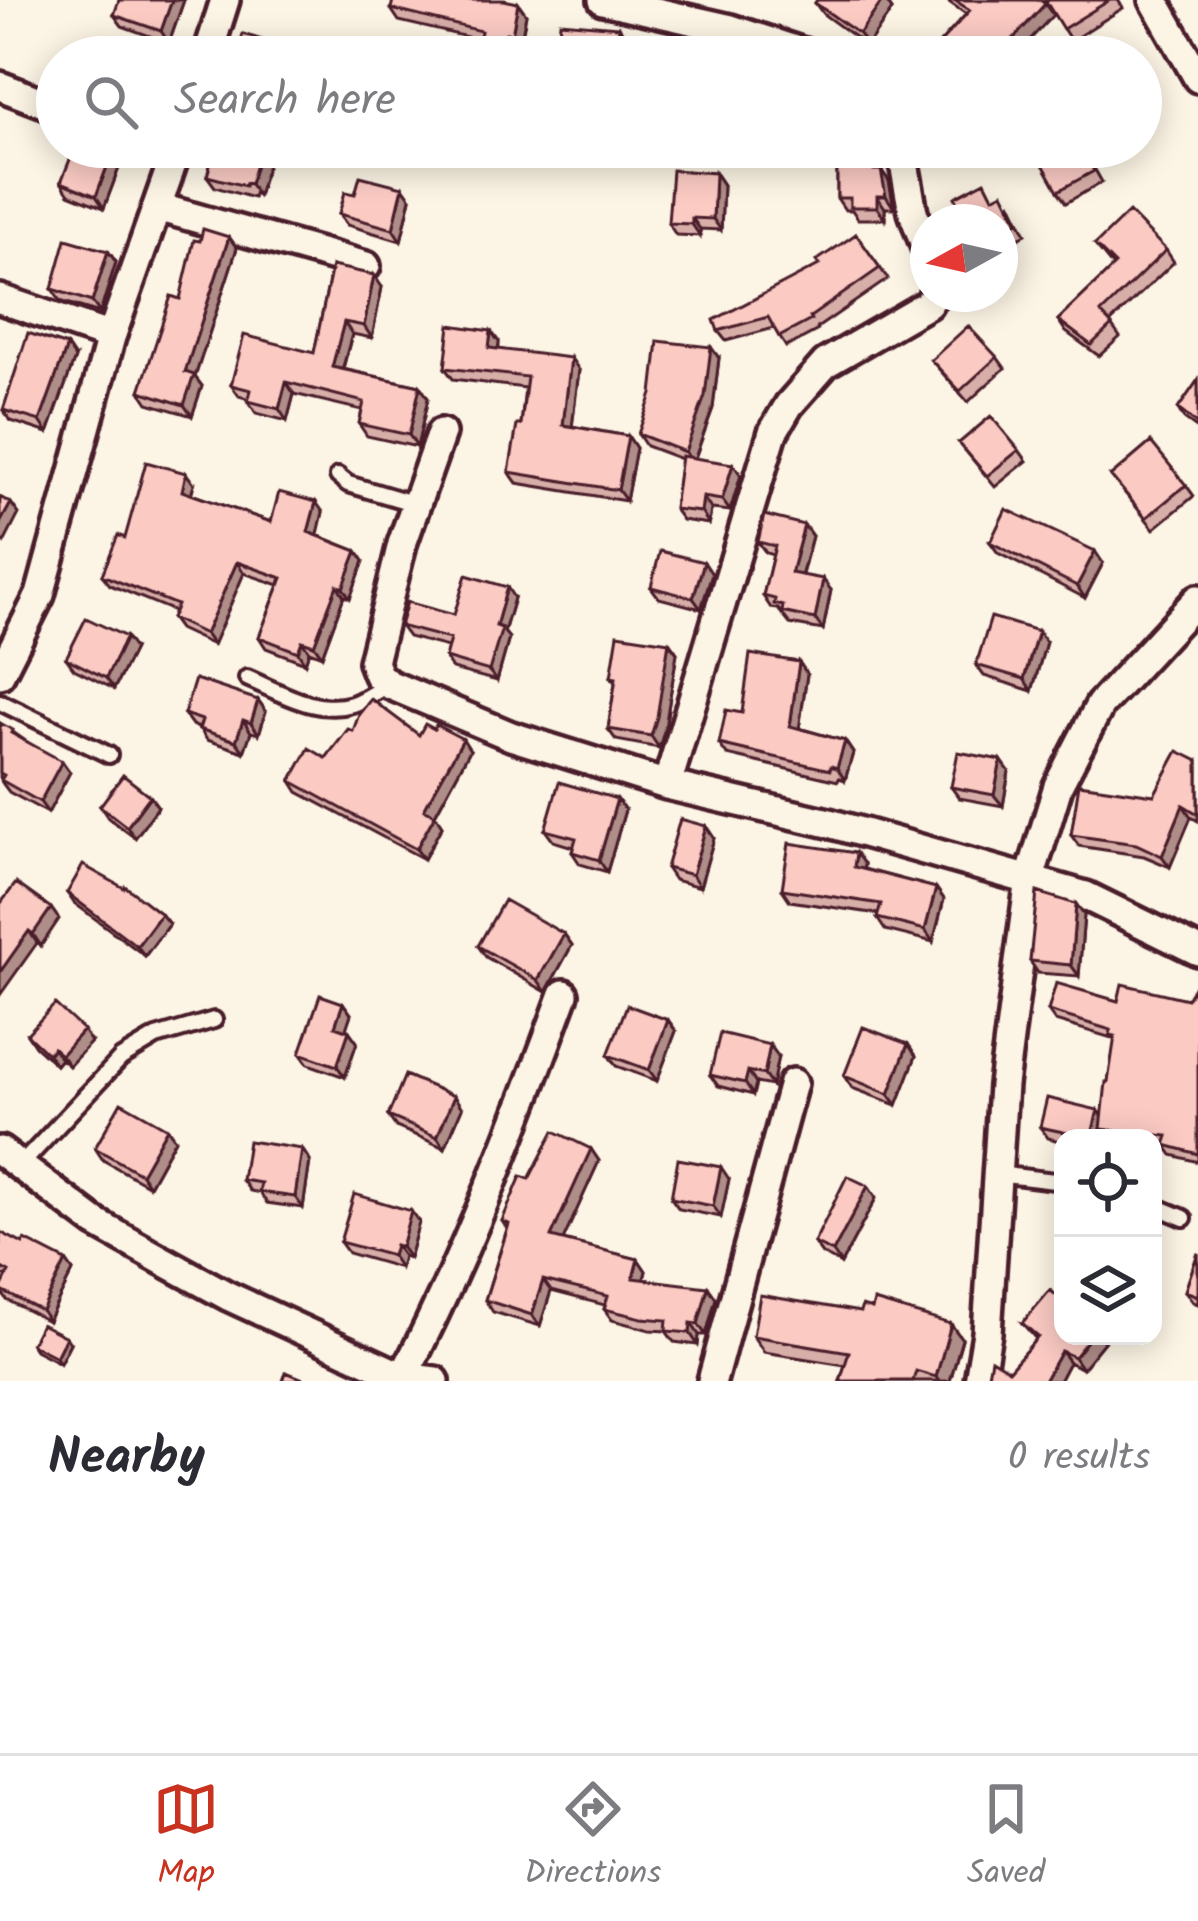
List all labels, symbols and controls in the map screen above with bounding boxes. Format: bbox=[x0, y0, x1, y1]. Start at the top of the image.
search box bbox=[36, 36, 1162, 168]
text: Search here bbox=[174, 66, 396, 138]
icon: search bbox=[78, 69, 144, 135]
north arrow bbox=[910, 204, 1018, 312]
map controls bbox=[1054, 1129, 1162, 1345]
button: locate bbox=[1054, 1129, 1162, 1237]
button: layers bbox=[1054, 1237, 1162, 1345]
text: Nearby bbox=[48, 1419, 205, 1500]
text: 0 results bbox=[1008, 1428, 1150, 1490]
tab: Map bbox=[153, 1776, 219, 1901]
tab: Directions bbox=[524, 1776, 661, 1901]
tab: Saved bbox=[967, 1776, 1045, 1901]

